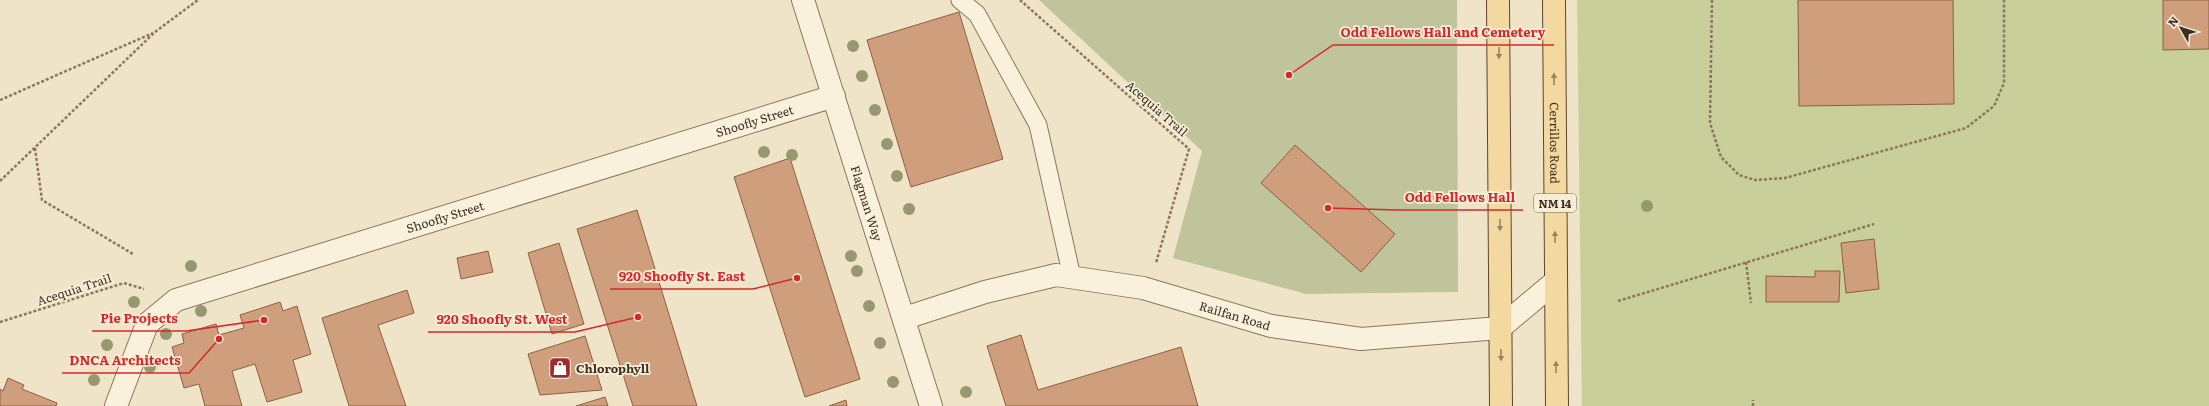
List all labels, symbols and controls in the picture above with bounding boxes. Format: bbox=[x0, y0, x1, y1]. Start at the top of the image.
north arrow bbox=[2161, 8, 2201, 48]
text: N bbox=[2163, 12, 2182, 30]
callout: Odd Fellows Hall and Cemetery bbox=[1333, 20, 1554, 45]
text: Odd Fellows Hall and Cemetery bbox=[1341, 22, 1545, 41]
one-way arrow bbox=[1496, 47, 1502, 60]
one-way arrow bbox=[1551, 72, 1557, 85]
street label: Acequia Trail bbox=[1122, 76, 1192, 140]
street label: Shoofly Street bbox=[713, 100, 796, 141]
street label: Cerrillos Road bbox=[1546, 102, 1564, 185]
street label: Flagman Way bbox=[847, 163, 887, 243]
callout: Odd Fellows Hall bbox=[1397, 185, 1523, 210]
text: Odd Fellows Hall bbox=[1405, 187, 1516, 206]
road number: NM 14 bbox=[1534, 194, 1576, 212]
street label: Shoofly Street bbox=[404, 196, 486, 237]
one-way arrow bbox=[1497, 219, 1503, 232]
one-way arrow bbox=[1552, 230, 1558, 243]
callout: 920 Shoofly St. East bbox=[610, 264, 753, 289]
text: 920 Shoofly St. East bbox=[619, 266, 746, 285]
street label: Acequia Trail bbox=[35, 269, 113, 309]
street label: Railfan Road bbox=[1197, 296, 1273, 335]
callout: Pie Projects bbox=[92, 306, 186, 331]
callout: 920 Shoofly St. West bbox=[428, 307, 575, 332]
text: Pie Projects bbox=[100, 308, 178, 327]
text: 920 Shoofly St. West bbox=[437, 309, 568, 328]
callout: DNCA Architects bbox=[62, 348, 189, 373]
one-way arrow bbox=[1498, 349, 1504, 362]
text: DNCA Architects bbox=[69, 350, 181, 369]
shop icon: Chlorophyll bbox=[547, 355, 573, 381]
place label: Chlorophyll bbox=[576, 359, 650, 377]
one-way arrow bbox=[1553, 360, 1559, 373]

